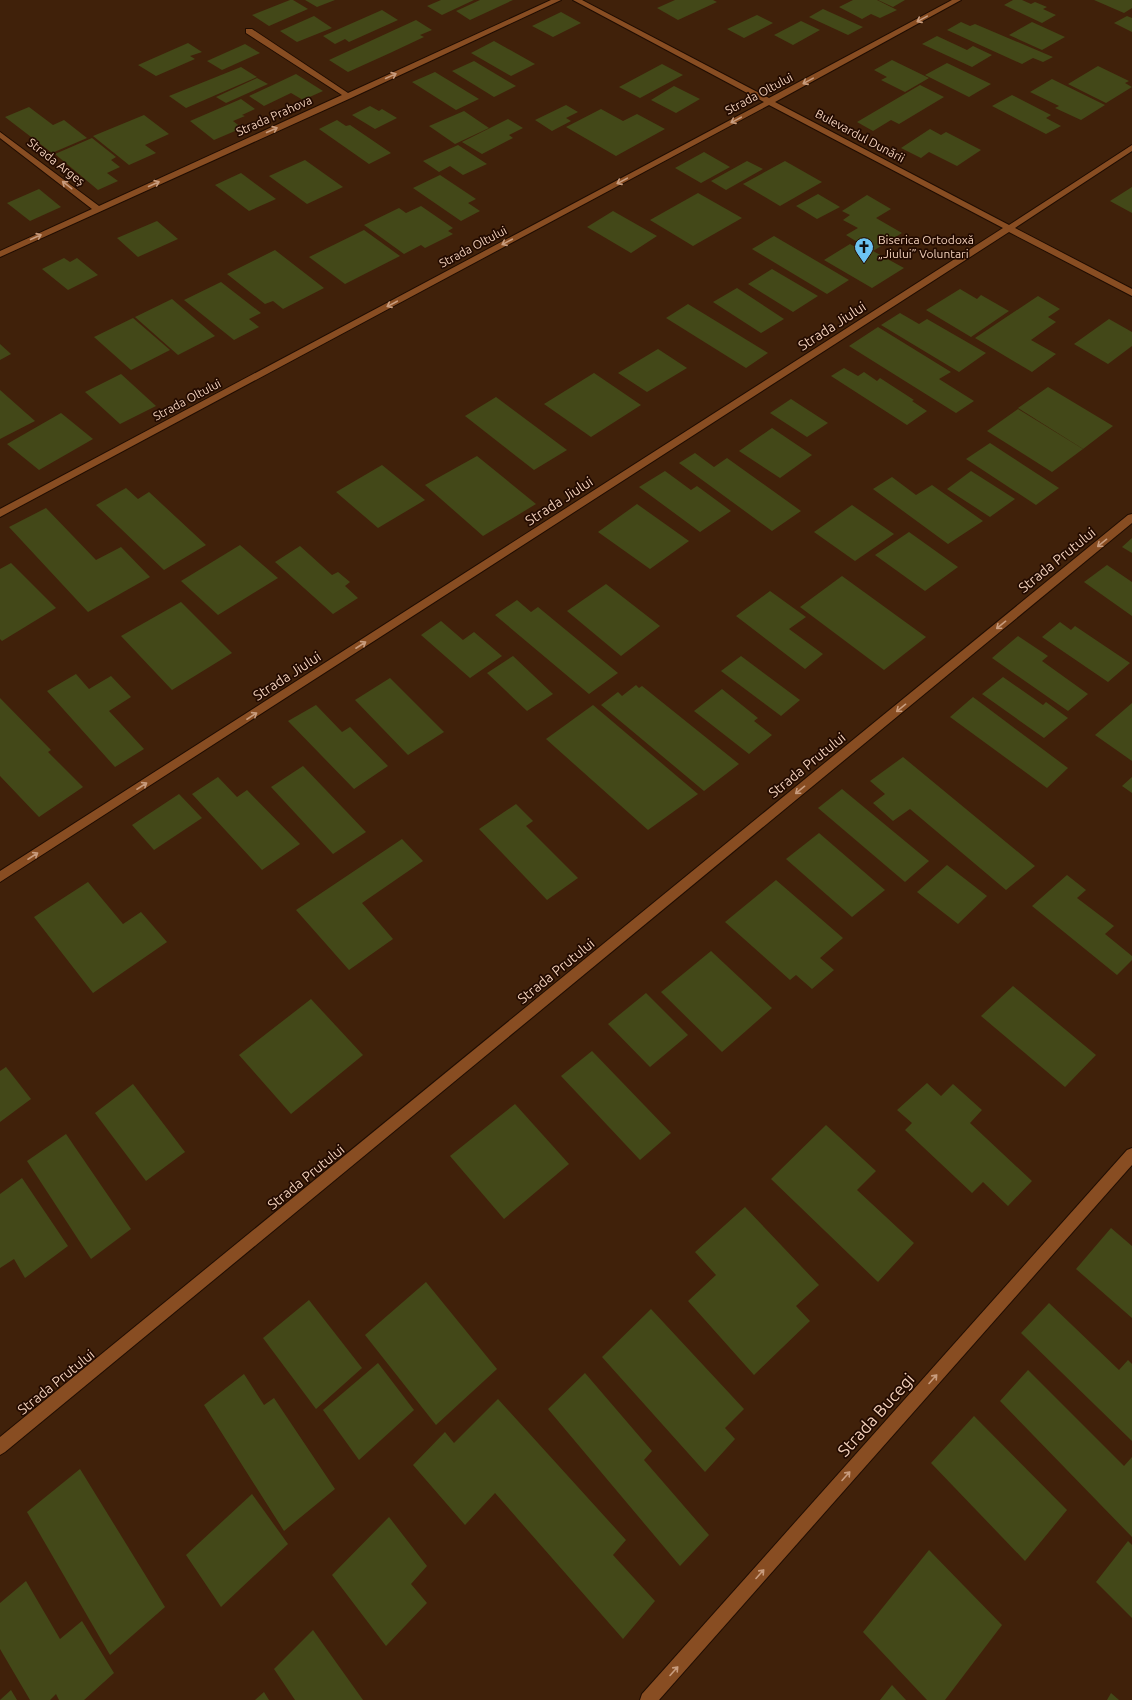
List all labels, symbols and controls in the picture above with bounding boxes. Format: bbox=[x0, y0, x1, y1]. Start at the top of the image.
one-way arrow bbox=[917, 15, 929, 23]
street label: Strada Oltului bbox=[723, 70, 795, 117]
one-way arrow bbox=[384, 72, 396, 79]
one-way arrow bbox=[802, 77, 814, 85]
street label: Strada Prahova bbox=[234, 93, 314, 138]
street label: Bulevardul Dunării bbox=[813, 107, 907, 165]
one-way arrow bbox=[730, 117, 742, 124]
one-way arrow bbox=[266, 126, 278, 133]
street label: Strada Argeș bbox=[25, 135, 87, 188]
one-way arrow bbox=[616, 178, 628, 185]
one-way arrow bbox=[148, 180, 160, 187]
one-way arrow bbox=[61, 181, 72, 190]
street label: Strada Oltului bbox=[437, 223, 509, 270]
one-way arrow bbox=[29, 233, 41, 241]
place label: Biserica Ortodoxă „Jiului” Voluntari bbox=[878, 233, 974, 260]
church icon: Biserica Ortodoxă „Jiului” Voluntari bbox=[853, 236, 875, 264]
one-way arrow bbox=[501, 239, 513, 247]
street label: Strada Jiului bbox=[795, 298, 869, 354]
one-way arrow bbox=[386, 300, 398, 308]
street label: Strada Oltului bbox=[151, 376, 223, 423]
street label: Strada Jiului bbox=[522, 473, 596, 529]
street label: Strada Prutului bbox=[1015, 524, 1099, 596]
one-way arrow bbox=[1096, 538, 1107, 547]
one-way arrow bbox=[996, 621, 1007, 630]
one-way arrow bbox=[355, 641, 366, 649]
street label: Strada Jiului bbox=[250, 648, 324, 704]
one-way arrow bbox=[896, 703, 906, 712]
one-way arrow bbox=[246, 711, 257, 720]
street label: Strada Prutului bbox=[765, 729, 849, 801]
one-way arrow bbox=[136, 782, 147, 790]
one-way arrow bbox=[795, 786, 806, 795]
one-way arrow bbox=[27, 852, 38, 860]
street label: Strada Prutului bbox=[514, 935, 598, 1007]
street label: Strada Prutului bbox=[264, 1141, 348, 1213]
street label: Strada Prutului bbox=[14, 1346, 98, 1418]
street label: Strada Bucegi bbox=[833, 1369, 918, 1460]
one-way arrow bbox=[928, 1374, 937, 1384]
one-way arrow bbox=[842, 1471, 851, 1482]
one-way arrow bbox=[755, 1569, 764, 1579]
one-way arrow bbox=[669, 1666, 678, 1676]

